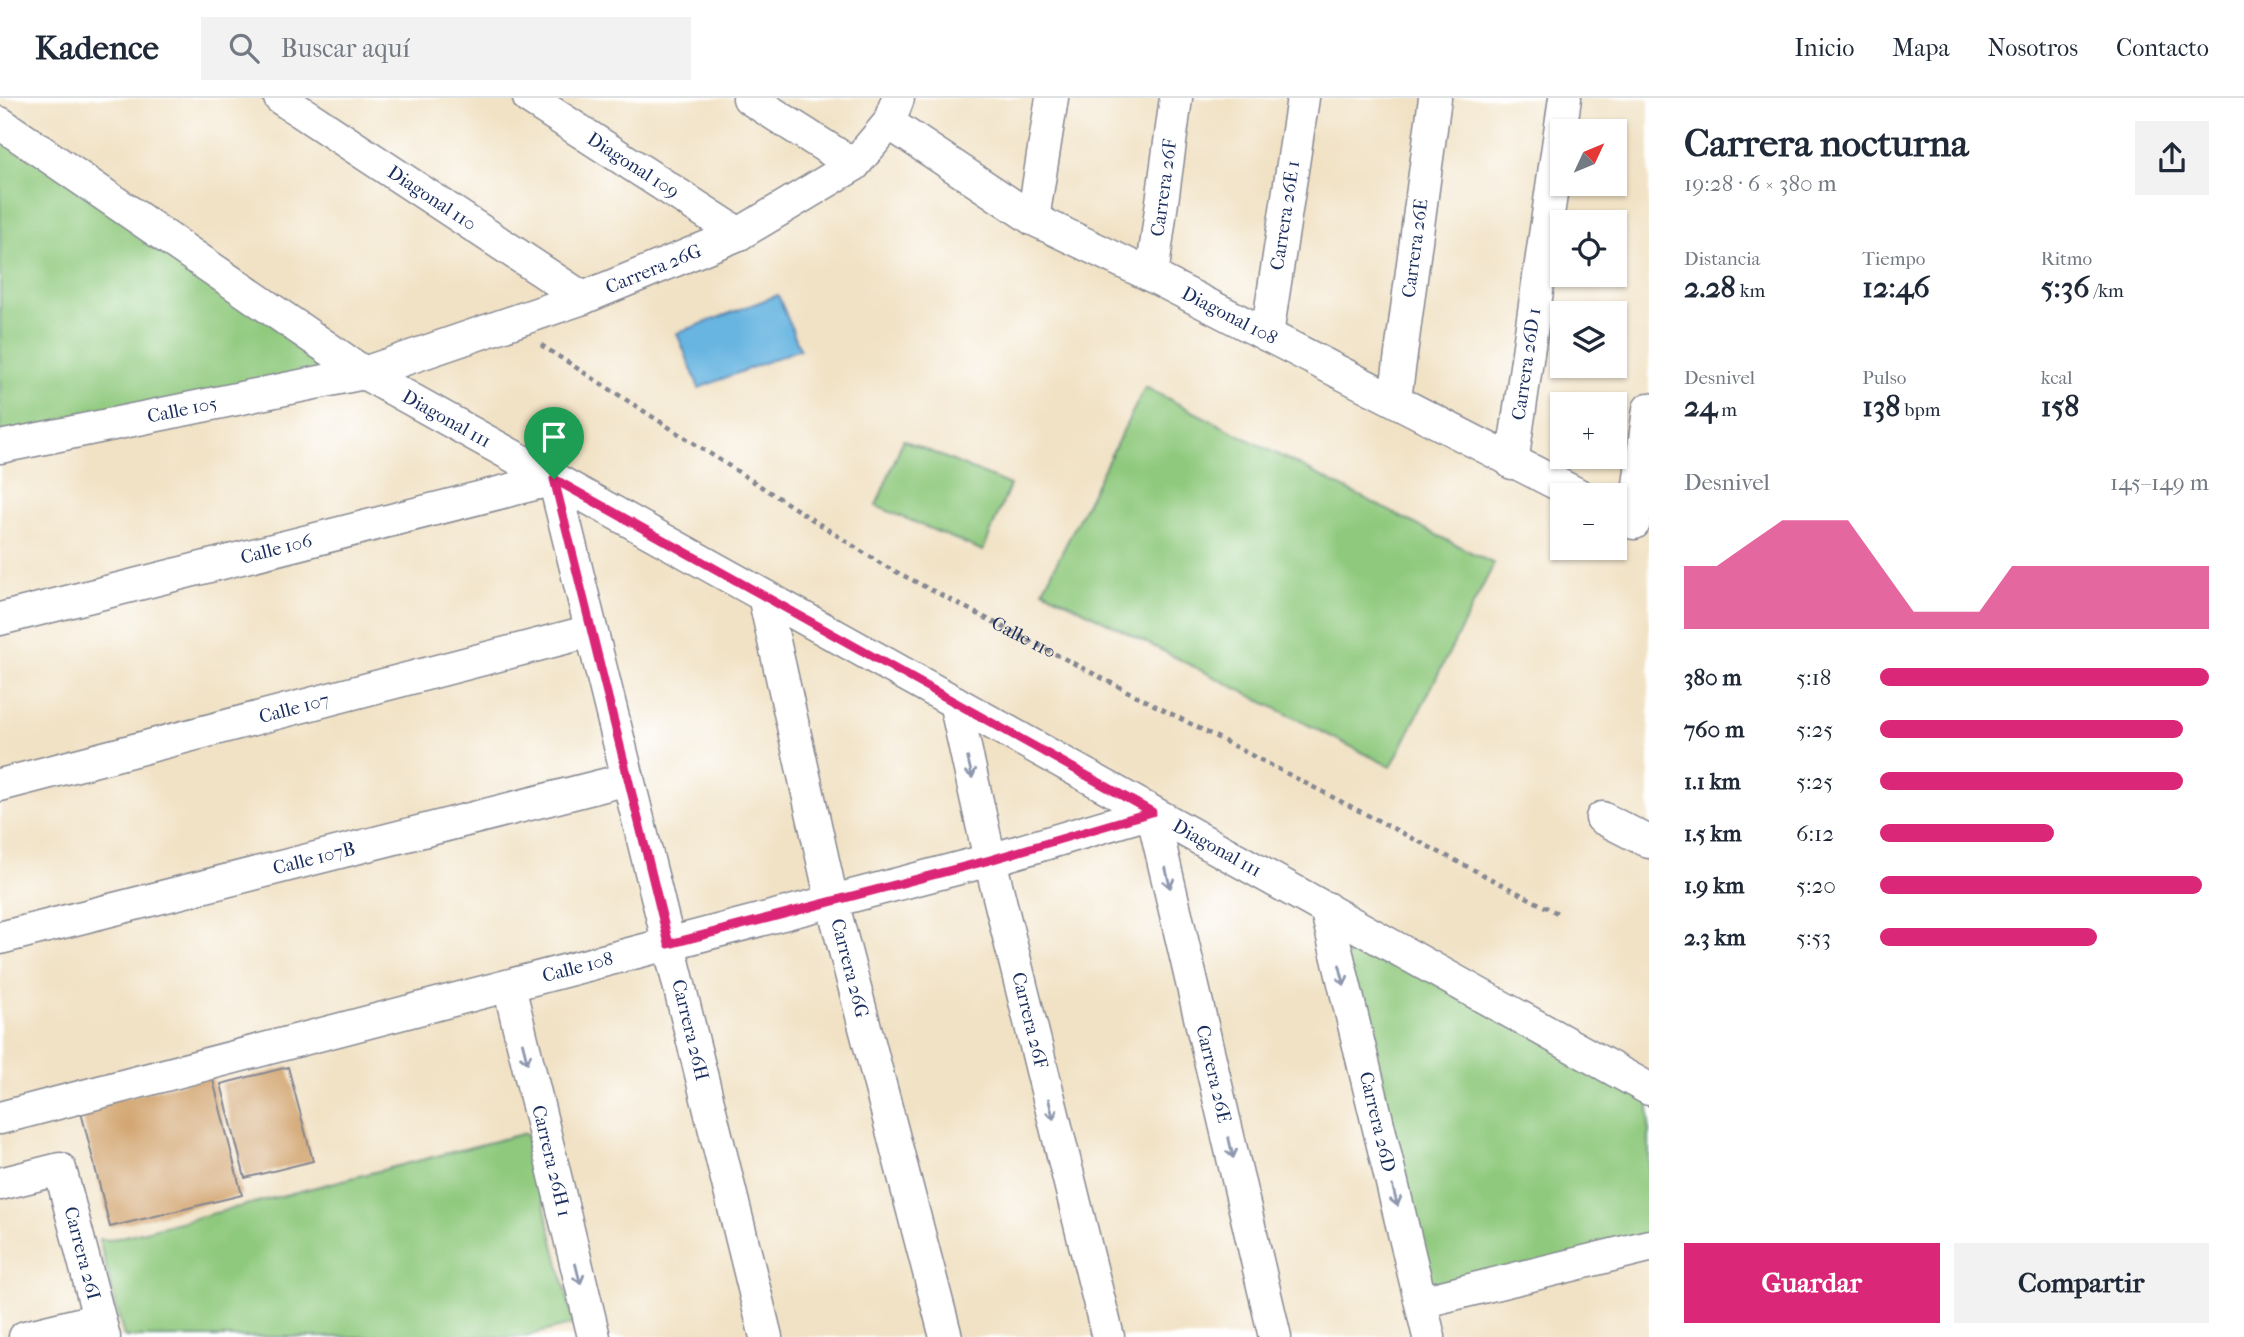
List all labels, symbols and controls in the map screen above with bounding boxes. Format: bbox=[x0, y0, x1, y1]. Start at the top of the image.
search box bbox=[201, 17, 691, 80]
text: Kadence bbox=[35, 29, 159, 68]
icon: search bbox=[225, 29, 263, 67]
text: Buscar aquí bbox=[281, 33, 410, 64]
text: Inicio bbox=[1794, 34, 1854, 62]
text: Mapa bbox=[1892, 34, 1950, 62]
text: Nosotros bbox=[1988, 34, 2078, 62]
text: Contacto bbox=[2116, 34, 2209, 62]
north arrow bbox=[1550, 119, 1628, 196]
map controls bbox=[1550, 119, 1627, 560]
text: Carrera nocturna bbox=[1684, 121, 1969, 166]
button: share bbox=[2135, 121, 2209, 195]
street label: Diagonal 109 bbox=[583, 128, 683, 203]
street label: Carrera 26F bbox=[1146, 138, 1181, 238]
street label: Carrera 26E 1 bbox=[1266, 159, 1304, 272]
street label: Diagonal 110 bbox=[383, 161, 480, 235]
text: 19:28 · 6 × 380 m bbox=[1684, 170, 1837, 197]
street label: Carrera 26E bbox=[1398, 197, 1433, 299]
button: locate bbox=[1550, 210, 1627, 287]
street label: Carrera 26G bbox=[602, 240, 705, 299]
text: Distancia bbox=[1684, 248, 1760, 270]
text: Tiempo bbox=[1862, 248, 1925, 270]
text: Ritmo bbox=[2041, 248, 2092, 270]
text: 2.28 bbox=[1684, 270, 1736, 305]
text: 12:46 bbox=[1862, 270, 1930, 305]
text: 5:36 bbox=[2041, 270, 2089, 305]
text: km bbox=[1736, 280, 1765, 302]
text: /km bbox=[2089, 280, 2124, 302]
street label: Diagonal 108 bbox=[1178, 282, 1281, 349]
button: layers bbox=[1550, 301, 1627, 378]
street label: Carrera 26D 1 bbox=[1507, 306, 1545, 422]
text: Desnivel bbox=[1684, 367, 1755, 389]
text: Pulso bbox=[1862, 367, 1906, 389]
text: kcal bbox=[2041, 367, 2073, 389]
street label: Diagonal 111 bbox=[398, 385, 495, 452]
text: 24 bbox=[1684, 389, 1717, 424]
text: 138 bbox=[1862, 389, 1900, 424]
text: 158 bbox=[2041, 389, 2079, 424]
street label: Calle 105 bbox=[145, 392, 219, 428]
button: + bbox=[1550, 392, 1627, 469]
text: m bbox=[1717, 399, 1737, 421]
text: bpm bbox=[1900, 399, 1940, 421]
pin bbox=[524, 407, 584, 479]
icon: arrive bbox=[535, 418, 573, 456]
text: Desnivel bbox=[1684, 469, 1770, 496]
text: 145–149 m bbox=[2110, 469, 2209, 496]
button: − bbox=[1550, 483, 1627, 560]
street label: Calle 106 bbox=[238, 529, 315, 569]
street label: Calle 110 bbox=[988, 612, 1060, 663]
text: 380 m bbox=[1684, 664, 1742, 691]
text: 5:18 bbox=[1796, 664, 1831, 691]
street label: Calle 107 bbox=[257, 689, 332, 728]
text: 760 m bbox=[1684, 716, 1744, 743]
text: 5:25 bbox=[1796, 716, 1833, 743]
one-way arrow bbox=[963, 756, 977, 779]
text: 1.1 km bbox=[1684, 768, 1741, 795]
text: 5:25 bbox=[1796, 768, 1833, 795]
street label: Diagonal 111 bbox=[1169, 815, 1265, 882]
text: 1.5 km bbox=[1684, 820, 1742, 847]
text: 6:12 bbox=[1796, 820, 1834, 847]
street label: Calle 107B bbox=[271, 837, 358, 879]
one-way arrow bbox=[1162, 867, 1175, 889]
text: 1.9 km bbox=[1684, 872, 1744, 899]
text: 5:20 bbox=[1796, 872, 1836, 899]
street label: Carrera 26G bbox=[826, 916, 873, 1020]
text: 2.3 km bbox=[1684, 924, 1746, 951]
text: 5:53 bbox=[1796, 924, 1831, 951]
street label: Calle 108 bbox=[540, 948, 615, 987]
one-way arrow bbox=[1336, 963, 1349, 986]
street label: Carrera 26F bbox=[1007, 970, 1052, 1071]
street label: Carrera 26H bbox=[667, 977, 713, 1083]
street label: Carrera 26E bbox=[1191, 1023, 1236, 1125]
one-way arrow bbox=[519, 1041, 532, 1063]
street label: Carrera 26D bbox=[1355, 1069, 1400, 1174]
one-way arrow bbox=[1045, 1097, 1059, 1120]
street label: Carrera 26H 1 bbox=[527, 1103, 575, 1219]
one-way arrow bbox=[1224, 1136, 1238, 1159]
one-way arrow bbox=[1389, 1184, 1402, 1207]
street label: Carrera 26I bbox=[59, 1204, 105, 1302]
button: Guardar bbox=[1684, 1243, 1940, 1323]
button: Compartir bbox=[1954, 1243, 2209, 1323]
one-way arrow bbox=[572, 1262, 586, 1285]

